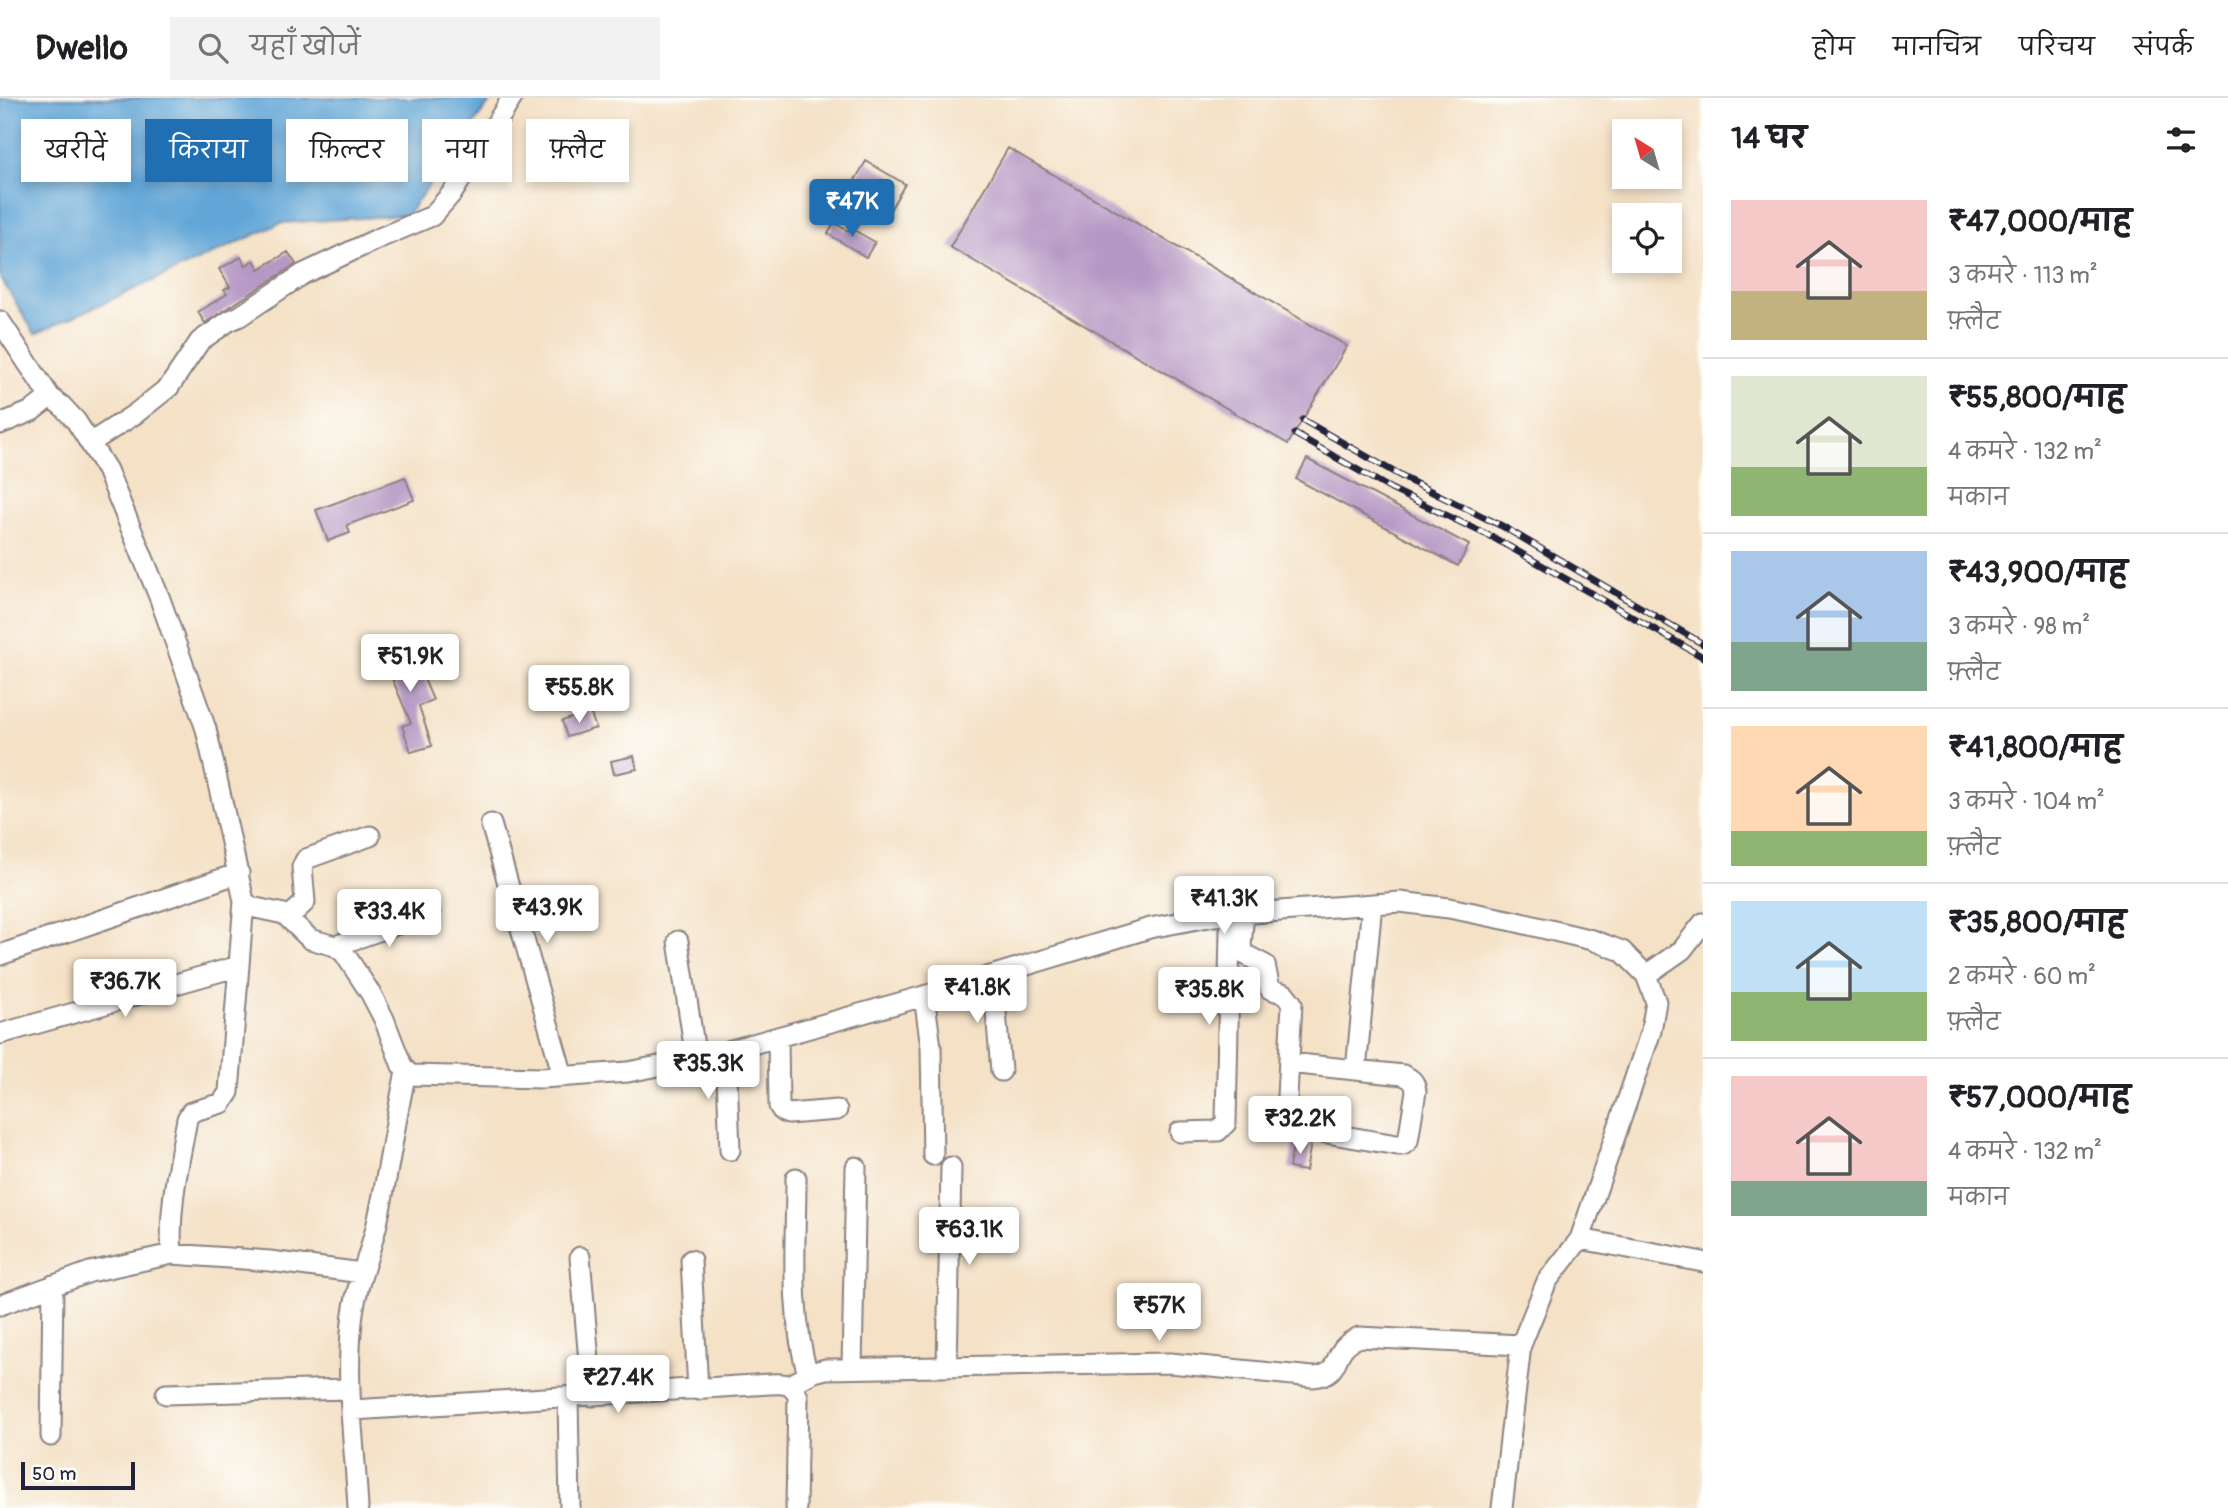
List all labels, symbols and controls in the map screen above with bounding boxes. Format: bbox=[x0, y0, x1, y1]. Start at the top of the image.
search box bbox=[170, 17, 660, 80]
text: Dwello bbox=[35, 28, 128, 69]
icon: search bbox=[194, 29, 232, 67]
text: यहाँ खोजें bbox=[250, 31, 360, 63]
text: होम bbox=[1812, 33, 1855, 62]
text: मानचित्र bbox=[1893, 33, 1981, 62]
text: परिचय bbox=[2019, 33, 2095, 62]
text: संपर्क bbox=[2133, 33, 2193, 62]
chip: खरीदें bbox=[21, 119, 131, 182]
chip: किराया bbox=[145, 119, 272, 182]
chip: फ़िल्टर bbox=[286, 119, 408, 182]
chip: नया bbox=[422, 119, 512, 182]
chip: फ़्लैट bbox=[526, 119, 629, 182]
north arrow bbox=[1612, 119, 1682, 189]
map controls bbox=[1612, 119, 1682, 273]
text: 14 घर bbox=[1731, 120, 1807, 157]
icon: filters bbox=[2162, 121, 2200, 159]
pin: ₹47K bbox=[811, 180, 893, 239]
text: ₹47K bbox=[825, 187, 879, 216]
button: locate bbox=[1612, 203, 1682, 273]
text: ₹47,000/माह bbox=[1948, 203, 2132, 240]
icon: home bbox=[1787, 228, 1871, 312]
text: 3 कमरे · 113 m² bbox=[1948, 261, 2098, 290]
text: फ़्लैट bbox=[1948, 307, 2000, 336]
text: ₹55,800/माह bbox=[1948, 379, 2126, 416]
icon: home bbox=[1787, 404, 1871, 488]
text: 4 कमरे · 132 m² bbox=[1948, 437, 2102, 466]
text: मकान bbox=[1948, 483, 2009, 512]
text: ₹43,900/माह bbox=[1948, 554, 2128, 591]
icon: home bbox=[1787, 579, 1871, 663]
text: 3 कमरे · 98 m² bbox=[1948, 612, 2090, 641]
pin: ₹51.9K bbox=[353, 634, 467, 694]
text: ₹51.9K bbox=[377, 642, 443, 671]
text: फ़्लैट bbox=[1948, 658, 2000, 687]
pin: ₹55.8K bbox=[522, 666, 636, 725]
text: ₹55.8K bbox=[544, 673, 614, 702]
text: ₹41,800/माह bbox=[1948, 729, 2122, 766]
icon: home bbox=[1787, 754, 1871, 838]
text: 3 कमरे · 104 m² bbox=[1948, 787, 2105, 816]
text: फ़्लैट bbox=[1948, 833, 2000, 862]
pin: ₹41.3K bbox=[1167, 876, 1281, 936]
text: ₹41.3K bbox=[1190, 884, 1258, 913]
pin: ₹43.9K bbox=[490, 886, 604, 945]
pin: ₹33.4K bbox=[332, 890, 446, 949]
text: ₹43.9K bbox=[512, 893, 582, 922]
text: ₹33.4K bbox=[353, 897, 425, 926]
text: ₹35,800/माह bbox=[1948, 904, 2126, 941]
icon: home bbox=[1787, 929, 1871, 1013]
pin: ₹36.7K bbox=[68, 960, 182, 1019]
text: 2 कमरे · 60 m² bbox=[1948, 962, 2096, 991]
pin: ₹41.8K bbox=[920, 965, 1034, 1025]
text: ₹36.7K bbox=[89, 967, 161, 996]
pin: ₹35.8K bbox=[1152, 968, 1266, 1027]
text: ₹41.8K bbox=[944, 973, 1010, 1002]
text: ₹35.8K bbox=[1174, 975, 1244, 1004]
text: फ़्लैट bbox=[1948, 1008, 2000, 1037]
pin: ₹35.3K bbox=[651, 1042, 765, 1101]
text: ₹35.3K bbox=[673, 1049, 743, 1078]
text: ₹57,000/माह bbox=[1948, 1079, 2131, 1116]
pin: ₹32.2K bbox=[1243, 1096, 1357, 1156]
text: ₹32.2K bbox=[1264, 1104, 1336, 1133]
icon: home bbox=[1787, 1104, 1871, 1188]
text: 4 कमरे · 132 m² bbox=[1948, 1137, 2102, 1166]
text: मकान bbox=[1948, 1183, 2009, 1212]
pin: ₹63.1K bbox=[912, 1208, 1026, 1267]
text: ₹63.1K bbox=[935, 1215, 1003, 1244]
pin: ₹57K bbox=[1118, 1284, 1200, 1343]
text: ₹57K bbox=[1133, 1291, 1185, 1320]
pin: ₹27.4K bbox=[561, 1356, 675, 1415]
text: ₹27.4K bbox=[582, 1363, 654, 1392]
scale bar bbox=[21, 1459, 135, 1491]
text: 50 m bbox=[32, 1462, 76, 1486]

